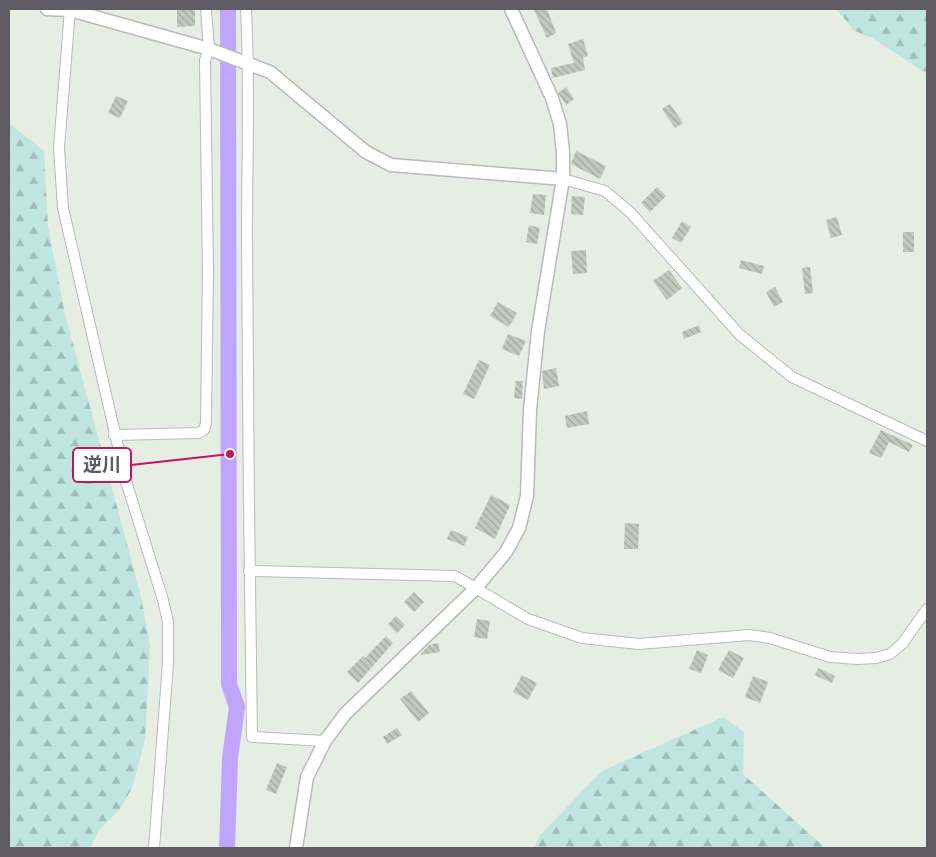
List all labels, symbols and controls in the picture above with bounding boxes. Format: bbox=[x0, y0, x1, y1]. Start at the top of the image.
callout: 逆川 bbox=[73, 448, 131, 482]
text: 逆川 bbox=[83, 454, 121, 478]

